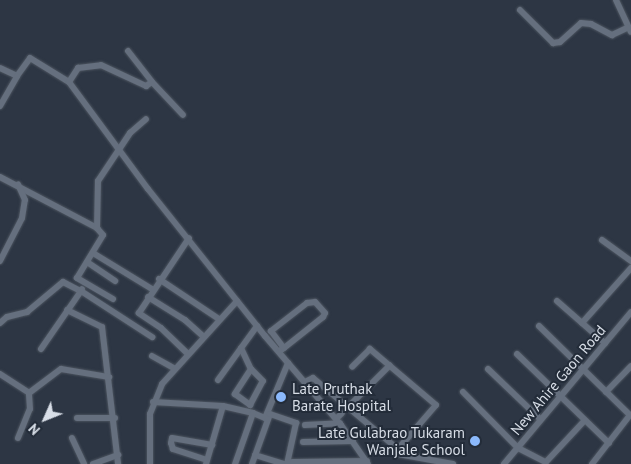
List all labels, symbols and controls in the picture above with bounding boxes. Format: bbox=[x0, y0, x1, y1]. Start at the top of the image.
street label: New Ahire Gaon Road bbox=[506, 321, 610, 439]
place label: Late Pruthak Barate Hospital bbox=[292, 379, 391, 414]
marker: Late Pruthak Barate Hospital bbox=[274, 390, 288, 404]
north arrow bbox=[20, 394, 70, 444]
text: N bbox=[25, 420, 44, 439]
place label: Late Gulabrao Tukaram Wanjale School bbox=[318, 423, 465, 458]
marker: Late Gulabrao Tukaram Wanjale School bbox=[469, 435, 481, 447]

